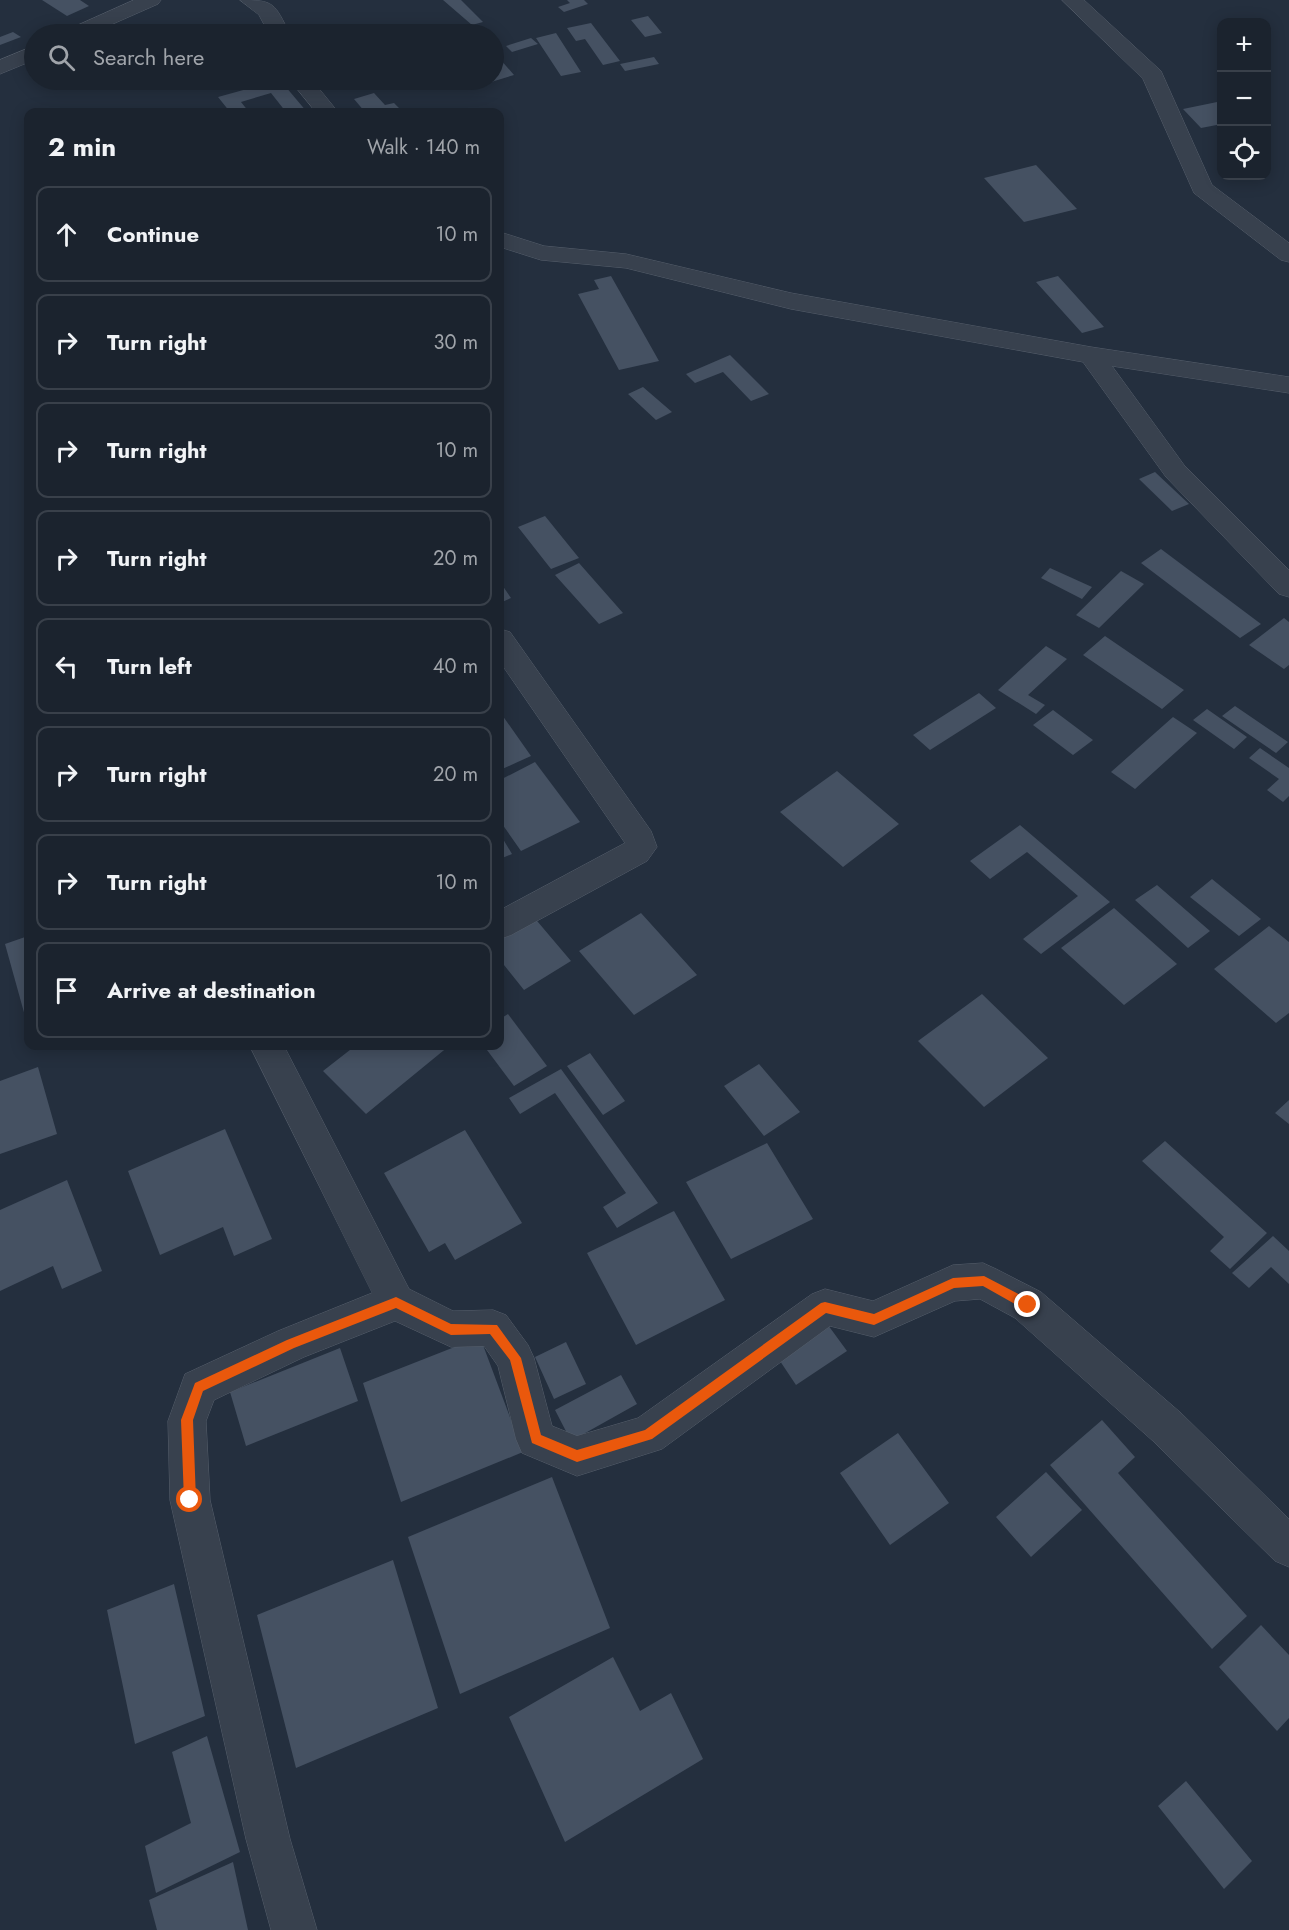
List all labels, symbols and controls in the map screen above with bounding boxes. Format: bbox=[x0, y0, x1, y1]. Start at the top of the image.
map controls bbox=[1217, 18, 1271, 180]
button: + bbox=[1217, 18, 1271, 72]
search box bbox=[24, 24, 504, 90]
icon: search bbox=[45, 41, 78, 74]
text: Search here bbox=[93, 41, 204, 73]
button: − bbox=[1217, 72, 1271, 126]
button: locate bbox=[1217, 126, 1271, 180]
text: 2 min bbox=[48, 128, 116, 166]
text: Walk · 140 m bbox=[367, 133, 480, 162]
icon: ahead bbox=[50, 218, 83, 251]
text: Continue bbox=[107, 218, 199, 250]
text: 10 m bbox=[435, 220, 478, 249]
icon: right bbox=[50, 326, 83, 359]
text: Turn right bbox=[107, 326, 207, 358]
text: 30 m bbox=[433, 328, 478, 357]
icon: right bbox=[50, 434, 83, 467]
text: Turn right bbox=[107, 434, 207, 466]
text: 10 m bbox=[435, 436, 478, 465]
icon: right bbox=[50, 542, 83, 575]
text: Turn right bbox=[107, 542, 207, 574]
text: 20 m bbox=[433, 544, 478, 573]
icon: left bbox=[50, 650, 83, 683]
text: Turn left bbox=[107, 650, 192, 682]
text: 40 m bbox=[433, 652, 478, 681]
icon: right bbox=[50, 758, 83, 791]
text: Turn right bbox=[107, 758, 207, 790]
text: 20 m bbox=[433, 760, 478, 789]
icon: right bbox=[50, 866, 83, 899]
text: Turn right bbox=[107, 866, 207, 898]
text: 10 m bbox=[435, 868, 478, 897]
icon: arrive bbox=[50, 974, 83, 1007]
text: Arrive at destination bbox=[107, 974, 316, 1006]
route end bbox=[1014, 1291, 1040, 1317]
route start bbox=[176, 1486, 202, 1512]

